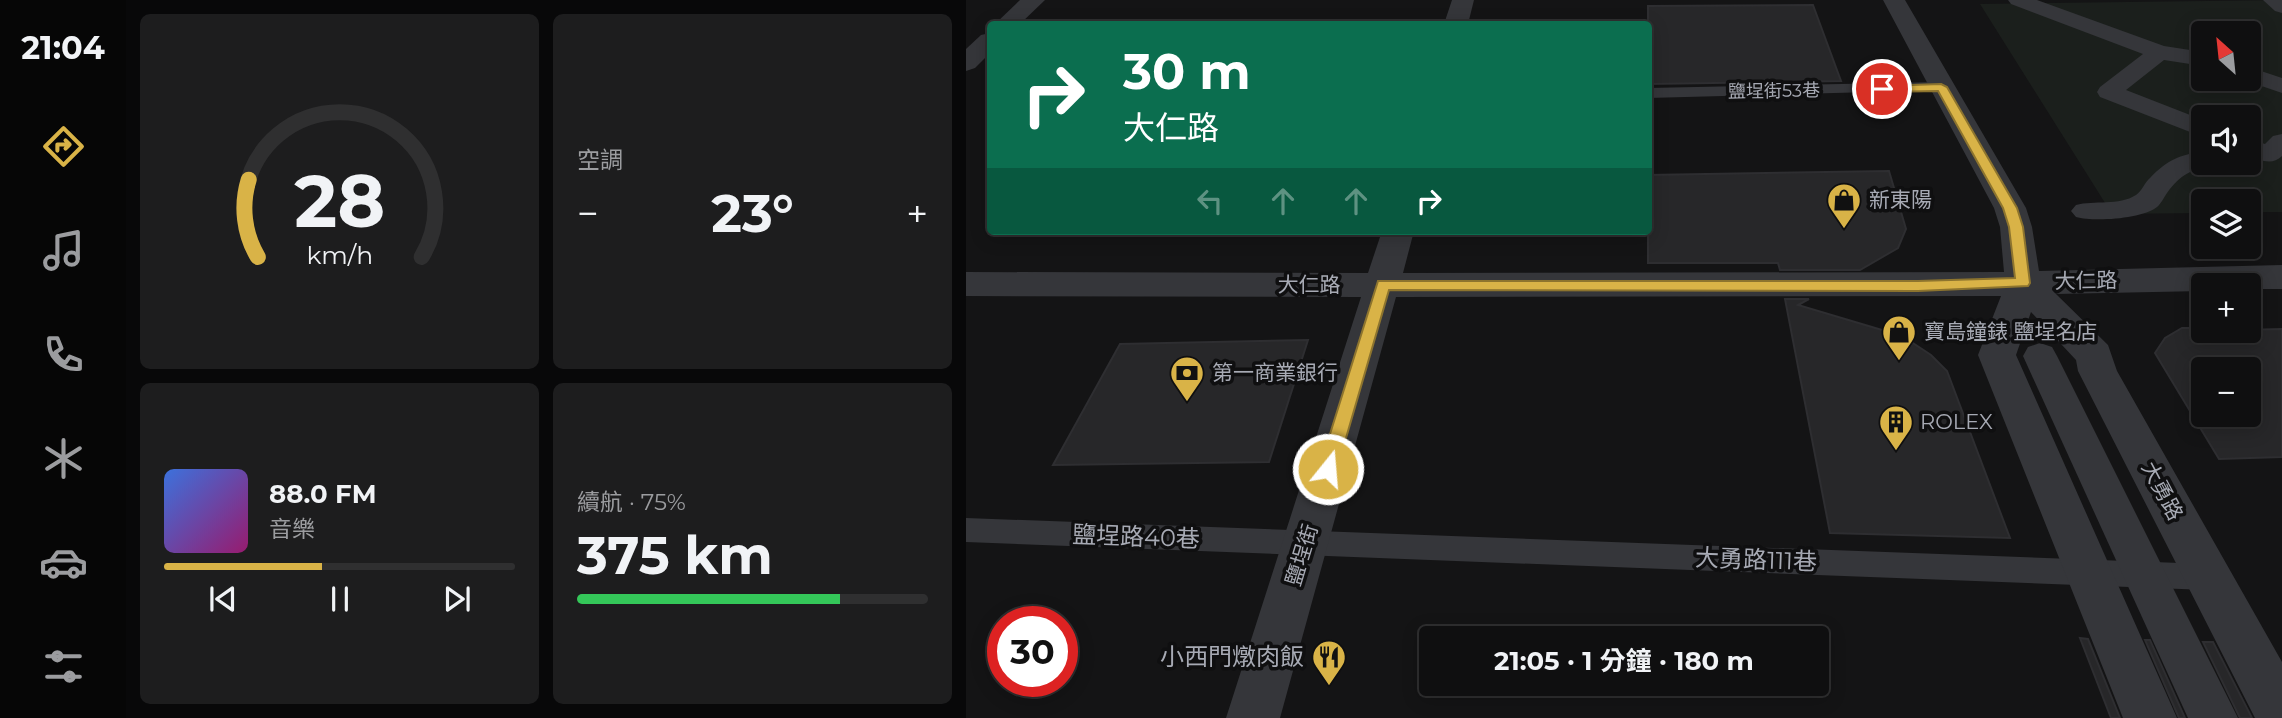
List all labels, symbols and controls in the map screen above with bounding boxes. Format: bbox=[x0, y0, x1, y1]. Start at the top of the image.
north arrow bbox=[2191, 21, 2261, 91]
map controls bbox=[2191, 21, 2261, 427]
text: 21:04 bbox=[21, 28, 105, 67]
text: 30 m bbox=[1123, 42, 1251, 101]
icon: right bbox=[1008, 49, 1099, 140]
pin bbox=[1852, 59, 1912, 119]
icon: arrive bbox=[1863, 70, 1901, 108]
street label: 鹽埕街53巷 bbox=[1728, 79, 1820, 103]
button: sound bbox=[2191, 105, 2261, 175]
text: 大仁路 bbox=[1123, 108, 1219, 147]
icon: directions bbox=[39, 122, 88, 171]
text: 空調 bbox=[577, 146, 623, 174]
text: 28 bbox=[294, 158, 385, 246]
shop icon: 新東陽 bbox=[1825, 181, 1863, 230]
text: 23° bbox=[711, 182, 794, 245]
icon: left bbox=[1191, 182, 1229, 220]
icon: ahead bbox=[1264, 182, 1302, 220]
icon: ahead bbox=[1337, 182, 1375, 220]
icon: right bbox=[1410, 182, 1448, 220]
place label: 新東陽 bbox=[1869, 187, 1932, 212]
button: layers bbox=[2191, 189, 2261, 259]
text: − bbox=[577, 190, 599, 237]
text: + bbox=[906, 190, 928, 237]
icon: music bbox=[39, 226, 88, 275]
text: km/h bbox=[306, 240, 373, 270]
street label: 大仁路 bbox=[2054, 267, 2118, 294]
street label: 大仁路 bbox=[1278, 272, 1341, 297]
button: + bbox=[2191, 273, 2261, 343]
shop icon: 寶島鐘錶 鹽埕名店 bbox=[1880, 313, 1918, 362]
place label: 寶島鐘錶 鹽埕名店 bbox=[1924, 319, 2098, 344]
icon: phone bbox=[39, 330, 88, 379]
bank icon: 第一商業銀行 bbox=[1168, 354, 1206, 403]
button: − bbox=[2191, 357, 2261, 427]
place label: 第一商業銀行 bbox=[1212, 360, 1338, 385]
building icon: ROLEX bbox=[1877, 403, 1915, 452]
place label: ROLEX bbox=[1920, 409, 1993, 434]
position arrow bbox=[1291, 432, 1365, 506]
icon: climate bbox=[39, 434, 88, 483]
street label: 大勇路 bbox=[2137, 457, 2188, 524]
text: 88.0 FM bbox=[269, 478, 377, 510]
text: 續航 · 75% bbox=[577, 488, 686, 516]
text: 音樂 bbox=[269, 515, 315, 543]
street label: 鹽埕路40巷 bbox=[1072, 520, 1200, 553]
street label: 鹽埕街 bbox=[1280, 521, 1323, 589]
text: 375 km bbox=[577, 524, 773, 587]
icon: car bbox=[39, 538, 88, 587]
street label: 大勇路111巷 bbox=[1695, 543, 1817, 576]
icon: previous bbox=[204, 580, 242, 618]
icon: pause bbox=[321, 580, 359, 618]
icon: next bbox=[438, 580, 476, 618]
speed limit sign: 30 bbox=[987, 606, 1078, 697]
restaurant icon: 小西門燉肉飯 bbox=[1310, 638, 1348, 687]
icon: filters bbox=[39, 642, 88, 691]
place label: 小西門燉肉飯 bbox=[1160, 642, 1304, 671]
text: 21:05 · 1 分鐘 · 180 m bbox=[1494, 645, 1754, 677]

